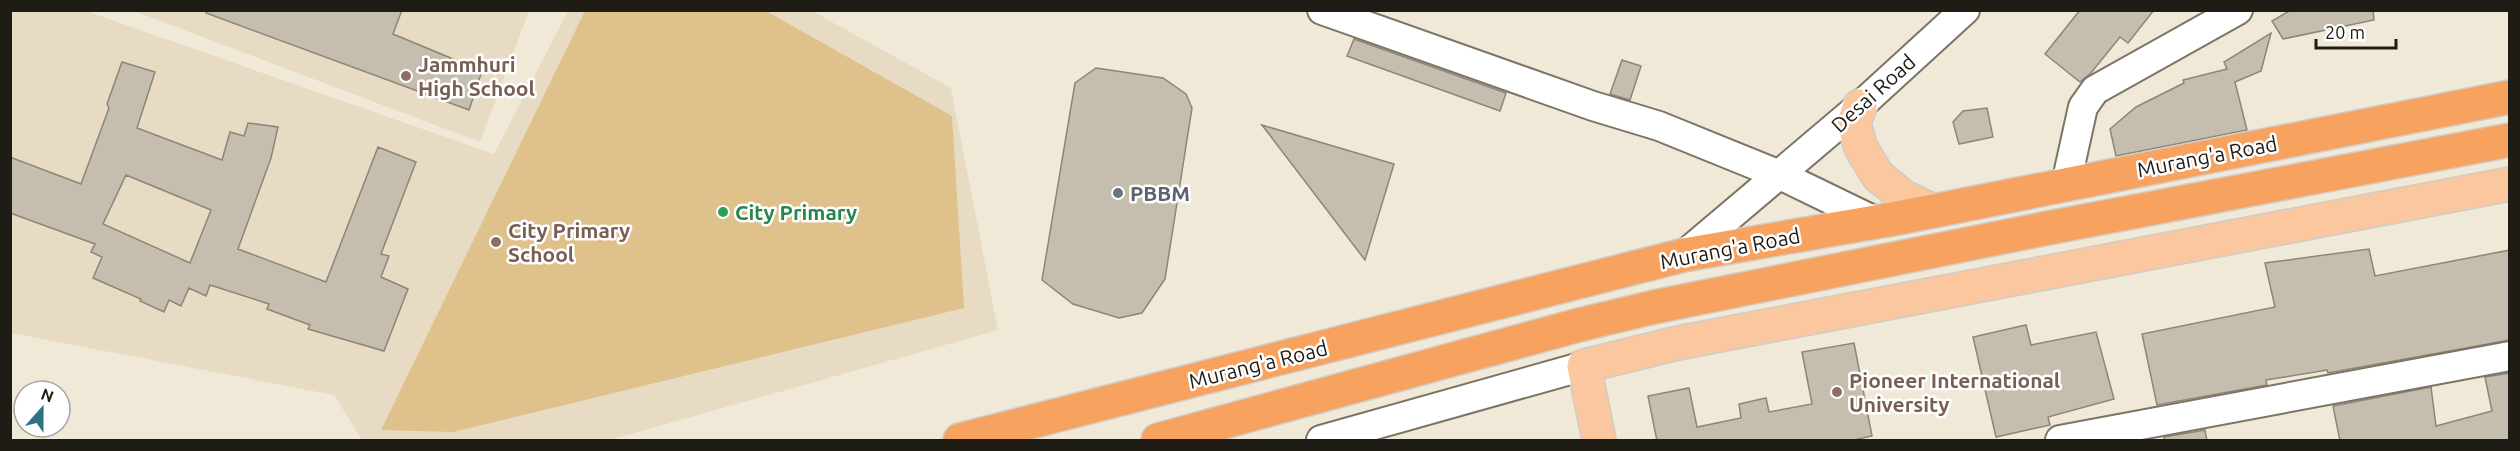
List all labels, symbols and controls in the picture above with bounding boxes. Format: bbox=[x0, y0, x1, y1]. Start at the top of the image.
scale bar bbox=[2316, 12, 2396, 50]
text: 20 m bbox=[2325, 22, 2365, 42]
street label: Desai Road bbox=[1826, 49, 1920, 137]
place label: Jammhuri High School bbox=[418, 52, 535, 100]
marker: Jammhuri High School bbox=[399, 69, 413, 83]
street label: Murang'a Road bbox=[2135, 131, 2279, 181]
place label: PBBM bbox=[1130, 181, 1190, 205]
marker: PBBM bbox=[1111, 186, 1125, 200]
place label: City Primary bbox=[735, 200, 857, 224]
marker: City Primary bbox=[716, 205, 730, 219]
place label: City Primary School bbox=[508, 218, 630, 266]
street label: Murang'a Road bbox=[1658, 223, 1802, 273]
marker: City Primary School bbox=[489, 235, 503, 249]
street label: Murang'a Road bbox=[1186, 335, 1330, 393]
place label: Pioneer International University bbox=[1849, 368, 2060, 416]
north arrow bbox=[12, 379, 72, 439]
text: N bbox=[39, 384, 56, 406]
marker: Pioneer International University bbox=[1830, 385, 1844, 399]

